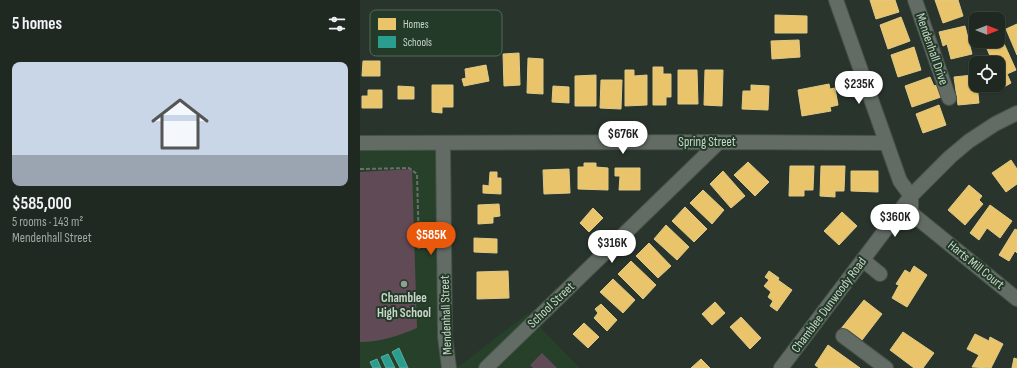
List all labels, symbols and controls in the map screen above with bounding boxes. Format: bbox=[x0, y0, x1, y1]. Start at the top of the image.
legend bbox=[370, 10, 502, 56]
street label: Mendenhall Drive bbox=[912, 11, 952, 87]
north arrow bbox=[969, 12, 1005, 48]
map controls bbox=[969, 12, 1005, 92]
icon: filters bbox=[326, 13, 348, 35]
text: 5 homes bbox=[12, 14, 62, 34]
text: Homes bbox=[403, 18, 429, 31]
text: Schools bbox=[403, 36, 432, 49]
button: locate bbox=[969, 56, 1005, 92]
pin: $235K bbox=[831, 71, 887, 105]
text: $235K bbox=[844, 76, 874, 92]
icon: home bbox=[144, 88, 216, 160]
pin: $676K bbox=[595, 121, 651, 155]
text: $676K bbox=[608, 126, 638, 142]
street label: Spring Street bbox=[678, 134, 736, 150]
text: $585,000 bbox=[12, 194, 72, 214]
pin: $360K bbox=[867, 204, 923, 238]
text: $360K bbox=[879, 209, 911, 225]
text: 5 rooms · 143 m² bbox=[12, 214, 83, 230]
pin: $585K bbox=[403, 222, 459, 256]
text: $585K bbox=[416, 227, 446, 243]
text: Mendenhall Street bbox=[12, 230, 92, 246]
pin: $316K bbox=[584, 230, 640, 264]
text: $316K bbox=[597, 235, 627, 251]
street label: Harts Mill Court bbox=[945, 237, 1007, 293]
street label: Chamblee Dunwoody Road bbox=[788, 254, 870, 356]
street label: Mendenhall Street bbox=[437, 275, 455, 355]
marker: Chamblee High School bbox=[399, 279, 409, 289]
street label: School Street bbox=[524, 279, 578, 331]
place label: Chamblee High School bbox=[377, 290, 431, 321]

